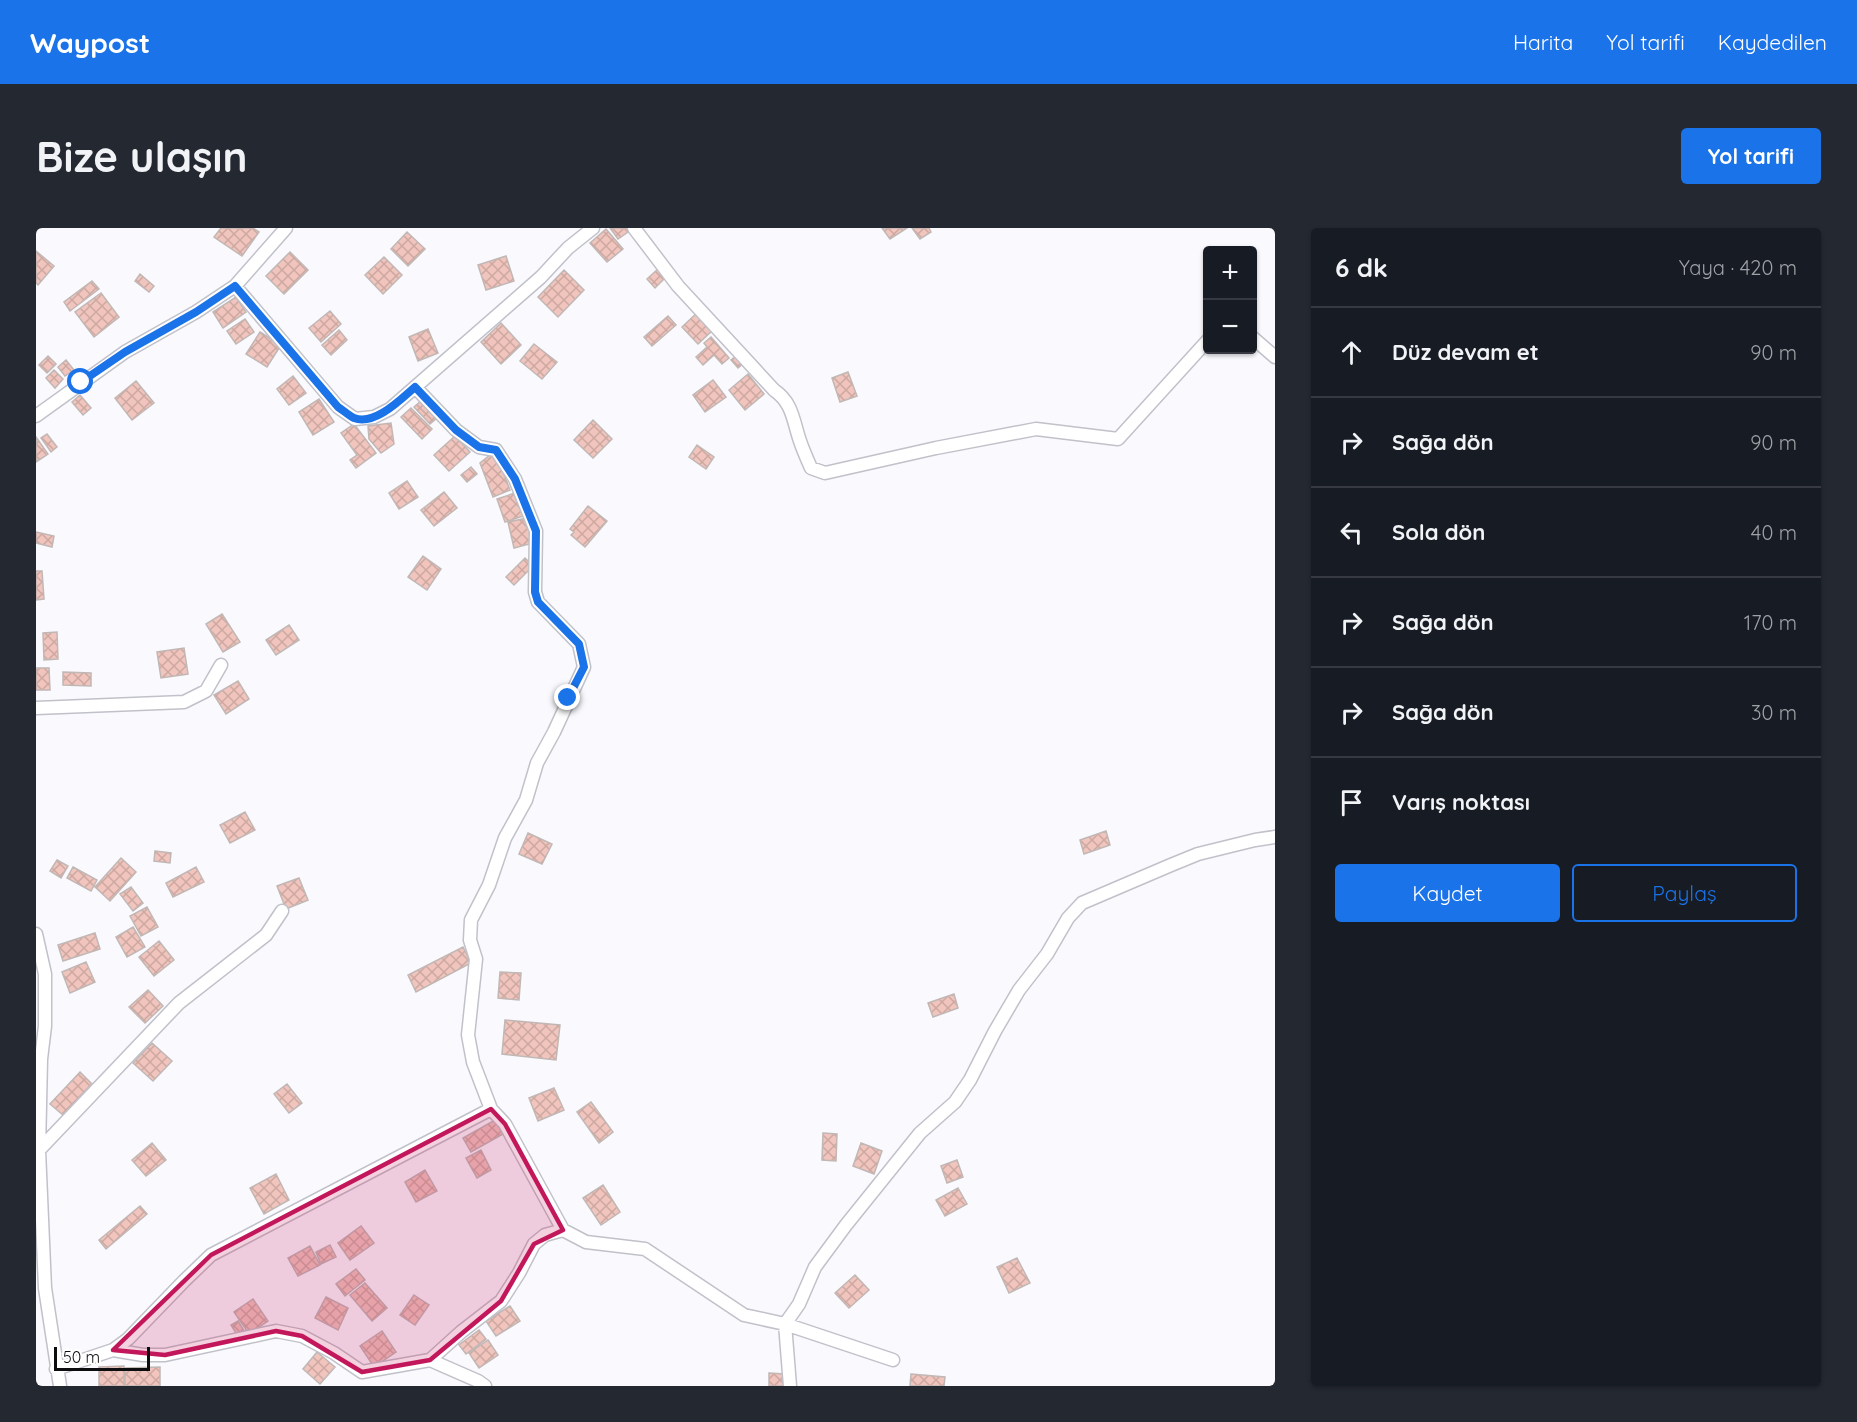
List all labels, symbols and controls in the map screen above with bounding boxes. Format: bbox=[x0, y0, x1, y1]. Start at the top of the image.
text: Waypost bbox=[30, 25, 150, 60]
text: Harita bbox=[1513, 29, 1573, 55]
text: Yol tarifi bbox=[1606, 29, 1685, 55]
text: Kaydedilen bbox=[1718, 29, 1827, 55]
button: Yol tarifi bbox=[1681, 128, 1821, 184]
text: Bize ulaşın bbox=[36, 130, 247, 183]
map controls bbox=[1203, 246, 1257, 354]
button: + bbox=[1203, 246, 1257, 300]
text: 6 dk bbox=[1335, 251, 1388, 284]
text: Yaya · 420 m bbox=[1679, 255, 1797, 280]
button: − bbox=[1203, 300, 1257, 354]
icon: ahead bbox=[1335, 336, 1368, 369]
text: Düz devam et bbox=[1392, 338, 1539, 366]
text: 90 m bbox=[1750, 340, 1797, 365]
route start bbox=[67, 368, 93, 394]
icon: right bbox=[1335, 426, 1368, 459]
text: Sağa dön bbox=[1392, 428, 1494, 456]
text: 90 m bbox=[1750, 430, 1797, 455]
icon: left bbox=[1335, 516, 1368, 549]
text: Sola dön bbox=[1392, 518, 1485, 546]
text: 40 m bbox=[1751, 520, 1797, 545]
icon: right bbox=[1335, 606, 1368, 639]
text: Sağa dön bbox=[1392, 608, 1494, 636]
text: 170 m bbox=[1744, 610, 1797, 635]
route end bbox=[554, 684, 580, 710]
icon: right bbox=[1335, 696, 1368, 729]
text: Sağa dön bbox=[1392, 698, 1494, 726]
text: 30 m bbox=[1751, 700, 1797, 725]
icon: arrive bbox=[1335, 786, 1368, 819]
text: Varış noktası bbox=[1392, 788, 1530, 816]
button: Kaydet bbox=[1335, 864, 1560, 922]
button: Paylaş bbox=[1572, 864, 1797, 922]
scale bar bbox=[54, 1344, 150, 1372]
text: 50 m bbox=[63, 1347, 100, 1367]

